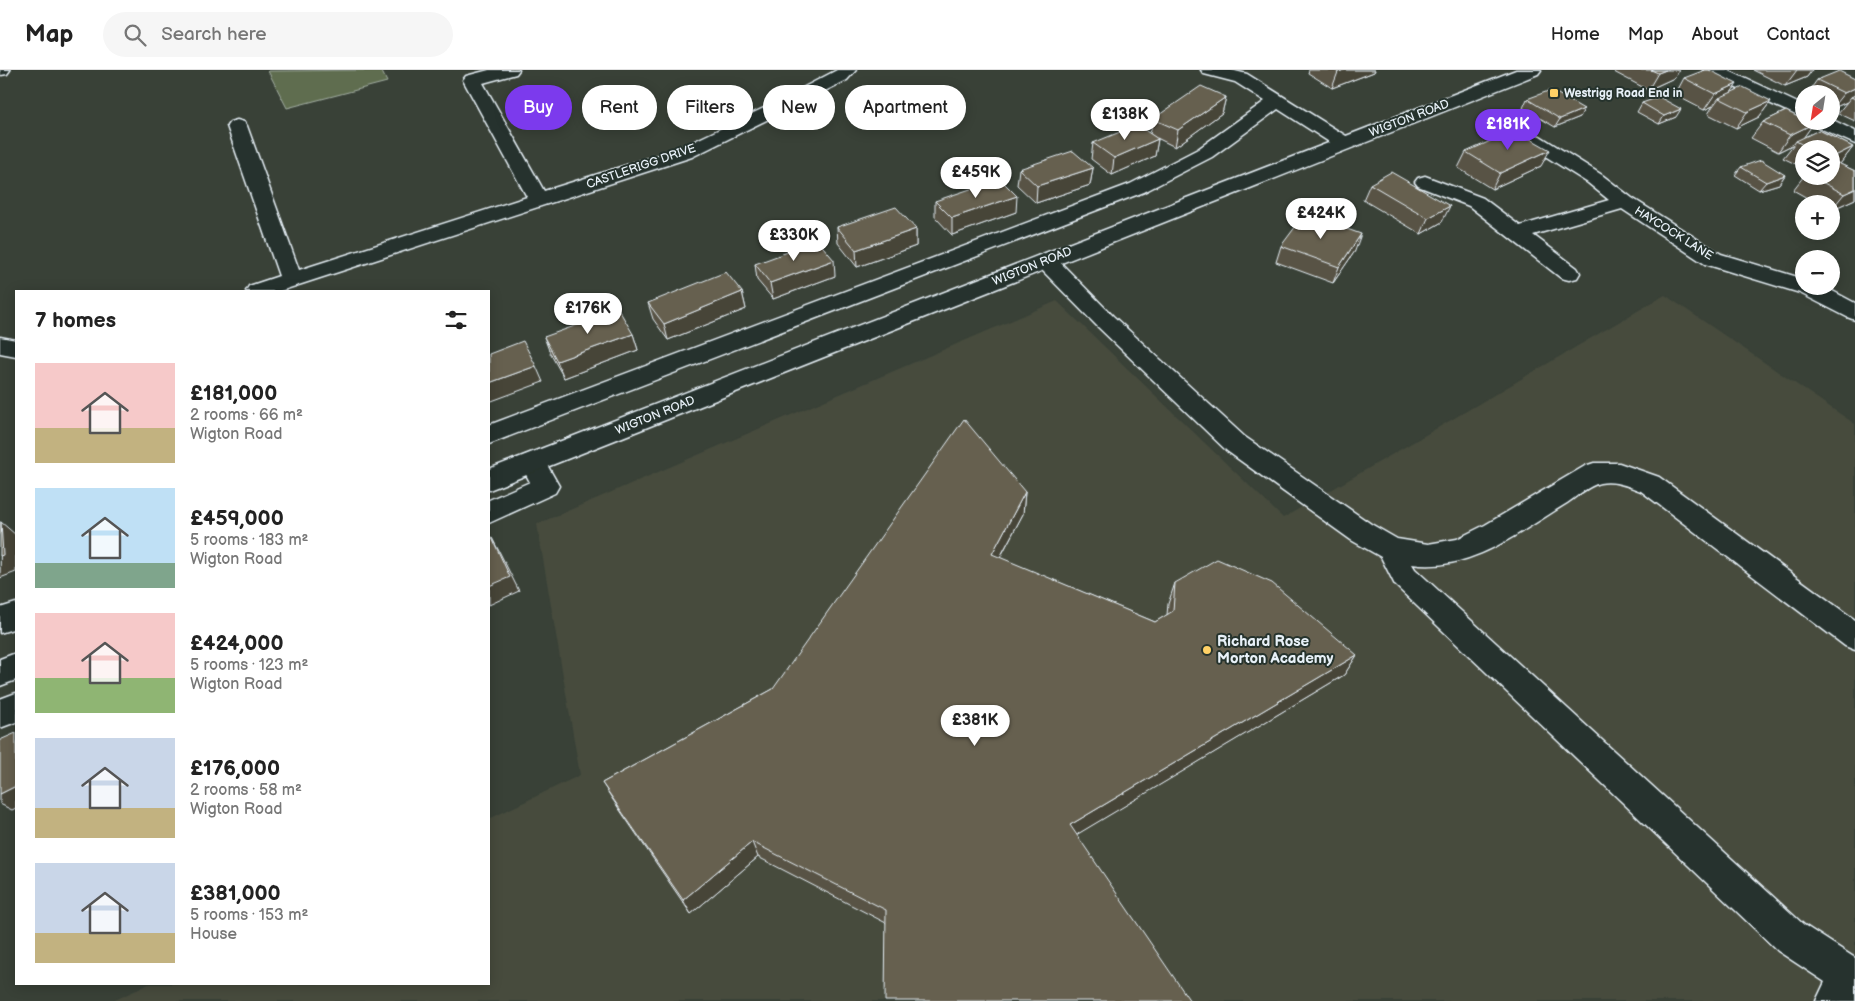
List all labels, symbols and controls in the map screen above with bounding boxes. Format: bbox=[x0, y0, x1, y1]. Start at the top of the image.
search box bbox=[103, 12, 453, 57]
text: Map bbox=[25, 20, 73, 49]
icon: search bbox=[121, 21, 149, 49]
text: Search here bbox=[161, 23, 267, 46]
text: Home bbox=[1551, 24, 1600, 45]
text: Map bbox=[1628, 24, 1664, 45]
text: About bbox=[1692, 24, 1739, 45]
text: Contact bbox=[1767, 24, 1830, 45]
chip: Buy bbox=[505, 85, 572, 130]
chip: Rent bbox=[582, 85, 657, 130]
chip: Filters bbox=[667, 85, 753, 130]
chip: New bbox=[763, 85, 835, 130]
chip: Apartment bbox=[845, 85, 966, 130]
north arrow bbox=[1795, 85, 1840, 130]
map controls bbox=[1795, 85, 1840, 295]
place label: Westrigg Road End in bbox=[1564, 86, 1683, 101]
marker: Westrigg Road End in bbox=[1548, 87, 1560, 99]
street label: WIGTON ROAD bbox=[1367, 96, 1452, 141]
pin: £138K bbox=[1090, 98, 1160, 141]
text: £138K bbox=[1102, 105, 1148, 124]
pin: £181K bbox=[1473, 108, 1543, 151]
text: £181K bbox=[1486, 115, 1530, 134]
button: layers bbox=[1795, 140, 1840, 185]
street label: CASTLERIGG DRIVE bbox=[584, 141, 698, 192]
pin: £459K bbox=[941, 156, 1011, 199]
text: £459K bbox=[952, 163, 1000, 182]
button: + bbox=[1795, 195, 1840, 240]
pin: £424K bbox=[1286, 198, 1356, 240]
street label: HAYCOCK LANE bbox=[1632, 203, 1716, 264]
text: £424K bbox=[1297, 204, 1345, 223]
pin: £330K bbox=[759, 220, 829, 262]
text: £330K bbox=[769, 226, 819, 245]
street label: WIGTON ROAD bbox=[990, 244, 1074, 289]
button: − bbox=[1795, 250, 1840, 295]
pin: £176K bbox=[553, 292, 623, 335]
text: £176K bbox=[565, 299, 611, 318]
icon: filters bbox=[442, 306, 470, 334]
text: 7 homes bbox=[35, 308, 116, 333]
text: £181,000 bbox=[190, 381, 277, 406]
icon: home bbox=[75, 383, 135, 443]
street label: WIGTON ROAD bbox=[613, 393, 697, 438]
text: 2 rooms · 66 m² bbox=[190, 406, 303, 425]
text: Wigton Road bbox=[190, 425, 282, 444]
text: £459,000 bbox=[190, 506, 284, 531]
icon: home bbox=[75, 508, 135, 568]
text: 5 rooms · 183 m² bbox=[190, 531, 309, 550]
text: Wigton Road bbox=[190, 550, 282, 569]
text: £424,000 bbox=[190, 631, 283, 656]
place label: Richard Rose Morton Academy bbox=[1217, 632, 1334, 668]
icon: home bbox=[75, 633, 135, 693]
marker: Richard Rose Morton Academy bbox=[1201, 644, 1213, 656]
text: 5 rooms · 123 m² bbox=[190, 656, 308, 675]
text: Wigton Road bbox=[190, 675, 282, 694]
pin: £381K bbox=[940, 704, 1010, 747]
text: £381K bbox=[952, 711, 998, 730]
text: £176,000 bbox=[190, 756, 280, 781]
icon: home bbox=[75, 758, 135, 818]
text: 2 rooms · 58 m² bbox=[190, 781, 302, 800]
text: Wigton Road bbox=[190, 800, 282, 819]
text: £381,000 bbox=[190, 881, 281, 906]
icon: home bbox=[75, 883, 135, 943]
text: 5 rooms · 153 m² bbox=[190, 906, 308, 925]
text: House bbox=[190, 925, 237, 944]

